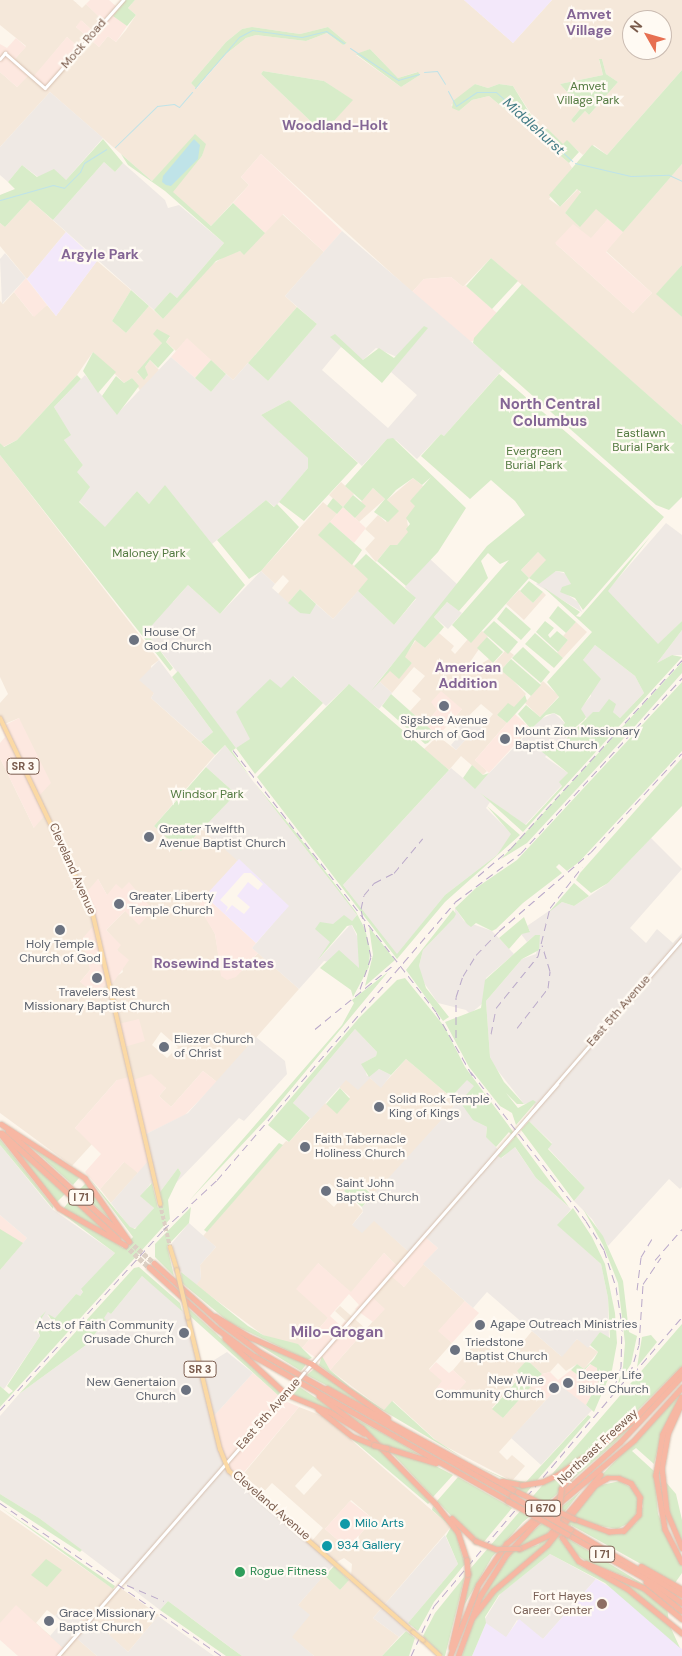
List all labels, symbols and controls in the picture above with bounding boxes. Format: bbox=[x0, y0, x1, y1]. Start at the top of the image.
district label: Amvet Village bbox=[566, 6, 612, 38]
north arrow bbox=[622, 10, 672, 60]
street label: Mock Road bbox=[58, 16, 110, 72]
text: N bbox=[626, 17, 646, 36]
park label: Amvet Village Park bbox=[557, 80, 619, 108]
water label: Middlehurst bbox=[500, 94, 568, 158]
district label: Woodland-Holt bbox=[282, 117, 388, 133]
district label: Argyle Park bbox=[61, 246, 139, 262]
district label: North Central Columbus bbox=[500, 395, 600, 430]
park label: Eastlawn Burial Park bbox=[612, 427, 670, 455]
park label: Evergreen Burial Park bbox=[505, 445, 563, 473]
park label: Maloney Park bbox=[112, 547, 186, 561]
place label: House Of God Church bbox=[144, 626, 211, 654]
marker: House Of God Church bbox=[128, 634, 140, 646]
district label: American Addition bbox=[435, 659, 501, 692]
marker: Sigsbee Avenue Church of God bbox=[438, 700, 450, 712]
place label: Sigsbee Avenue Church of God bbox=[400, 714, 488, 742]
place label: Mount Zion Missionary Baptist Church bbox=[515, 725, 640, 753]
marker: Mount Zion Missionary Baptist Church bbox=[499, 733, 511, 745]
road number: SR 3 bbox=[5, 758, 40, 774]
park label: Windsor Park bbox=[170, 788, 244, 802]
street label: Cleveland Avenue bbox=[45, 821, 99, 917]
place label: Greater Twelfth Avenue Baptist Church bbox=[159, 823, 286, 851]
marker: Greater Twelfth Avenue Baptist Church bbox=[143, 831, 155, 843]
place label: Greater Liberty Temple Church bbox=[129, 890, 214, 918]
marker: Greater Liberty Temple Church bbox=[113, 898, 125, 910]
marker: Holy Temple Church of God bbox=[54, 924, 66, 936]
place label: Holy Temple Church of God bbox=[19, 938, 101, 966]
district label: Rosewind Estates bbox=[154, 955, 274, 971]
marker: Travelers Rest Missionary Baptist Church bbox=[91, 972, 103, 984]
street label: East 5th Avenue bbox=[584, 972, 654, 1050]
place label: Travelers Rest Missionary Baptist Church bbox=[24, 986, 170, 1014]
place label: Eliezer Church of Christ bbox=[174, 1033, 253, 1061]
marker: Eliezer Church of Christ bbox=[158, 1041, 170, 1053]
place label: Solid Rock Temple King of Kings bbox=[389, 1093, 489, 1121]
marker: Solid Rock Temple King of Kings bbox=[373, 1101, 385, 1113]
place label: Faith Tabernacle Holiness Church bbox=[315, 1133, 406, 1161]
marker: Faith Tabernacle Holiness Church bbox=[299, 1141, 311, 1153]
place label: Saint John Baptist Church bbox=[336, 1177, 419, 1205]
marker: Saint John Baptist Church bbox=[320, 1185, 332, 1197]
road number: I 71 bbox=[67, 1188, 95, 1206]
place label: Agape Outreach Ministries bbox=[490, 1318, 637, 1332]
place label: Acts of Faith Community Crusade Church bbox=[36, 1319, 174, 1347]
marker: Agape Outreach Ministries bbox=[474, 1319, 486, 1331]
district label: Milo-Grogan bbox=[291, 1324, 383, 1342]
marker: Acts of Faith Community Crusade Church bbox=[178, 1327, 190, 1339]
place label: Triedstone Baptist Church bbox=[465, 1336, 548, 1364]
marker: Triedstone Baptist Church bbox=[449, 1344, 461, 1356]
road number: SR 3 bbox=[182, 1360, 218, 1378]
place label: Deeper Life Bible Church bbox=[578, 1369, 649, 1397]
place label: New Wine Community Church bbox=[435, 1374, 544, 1402]
street label: East 5th Avenue bbox=[234, 1375, 304, 1453]
place label: New Genertaion Church bbox=[87, 1376, 176, 1404]
marker: Deeper Life Bible Church bbox=[562, 1377, 574, 1389]
marker: New Wine Community Church bbox=[548, 1382, 560, 1394]
marker: New Genertaion Church bbox=[180, 1384, 192, 1396]
street label: Northeast Freeway bbox=[555, 1406, 641, 1488]
street label: Cleveland Avenue bbox=[229, 1468, 313, 1544]
road number: I 670 bbox=[524, 1500, 562, 1516]
place label: Milo Arts bbox=[355, 1517, 404, 1531]
marker: Milo Arts bbox=[339, 1518, 351, 1530]
place label: 934 Gallery bbox=[337, 1539, 401, 1553]
marker: 934 Gallery bbox=[321, 1540, 333, 1552]
road number: I 71 bbox=[588, 1546, 616, 1562]
place label: Rogue Fitness bbox=[250, 1565, 327, 1579]
marker: Rogue Fitness bbox=[234, 1566, 246, 1578]
place label: Fort Hayes Career Center bbox=[513, 1590, 592, 1618]
marker: Fort Hayes Career Center bbox=[596, 1598, 608, 1610]
place label: Grace Missionary Baptist Church bbox=[59, 1607, 155, 1635]
marker: Grace Missionary Baptist Church bbox=[43, 1615, 55, 1627]

